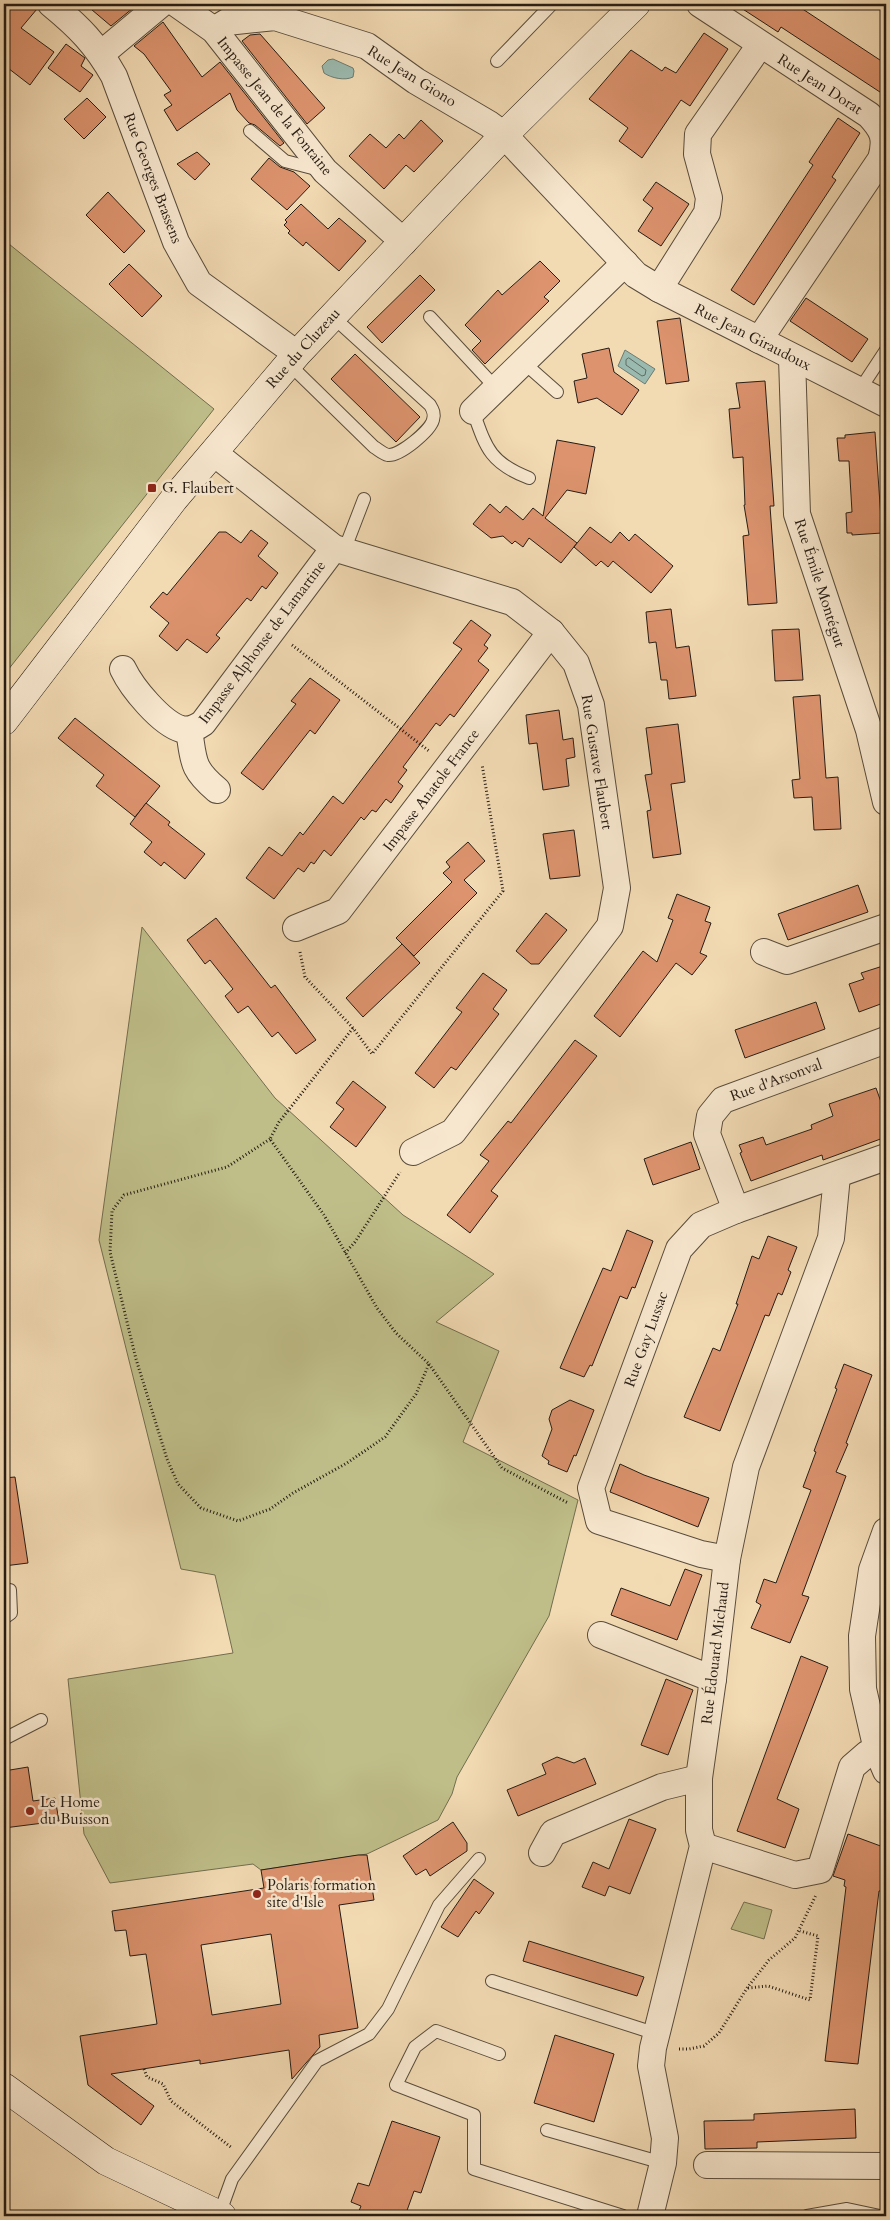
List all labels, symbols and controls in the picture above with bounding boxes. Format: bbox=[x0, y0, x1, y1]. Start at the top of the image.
street label: Impasse Jean de la Fontaine bbox=[213, 32, 337, 180]
street label: Rue Jean Giono bbox=[364, 41, 460, 111]
street label: Rue Jean Dorat bbox=[774, 49, 866, 119]
street label: Rue Georges Brassens bbox=[119, 110, 187, 246]
street label: Rue Jean Giraudoux bbox=[691, 299, 815, 375]
street label: Rue du Cluzeau bbox=[262, 304, 344, 392]
place label: G. Flaubert bbox=[162, 478, 234, 498]
marker: G. Flaubert bbox=[146, 482, 158, 494]
street label: Rue Émile Montégut bbox=[790, 516, 850, 650]
street label: Impasse Alphonse de Lamartine bbox=[194, 556, 330, 728]
street label: Rue Gustave Flaubert bbox=[576, 693, 618, 831]
street label: Impasse Anatole France bbox=[378, 724, 484, 856]
street label: Rue d'Arsonval bbox=[727, 1054, 825, 1106]
street label: Rue Gay Lussac bbox=[619, 1288, 673, 1390]
street label: Rue Édouard Michaud bbox=[696, 1581, 734, 1725]
place label: Le Home du Buisson bbox=[40, 1792, 110, 1829]
marker: Le Home du Buisson bbox=[24, 1805, 36, 1817]
place label: Polaris formation site d'Isle bbox=[267, 1875, 376, 1912]
marker: Polaris formation site d'Isle bbox=[251, 1888, 263, 1900]

